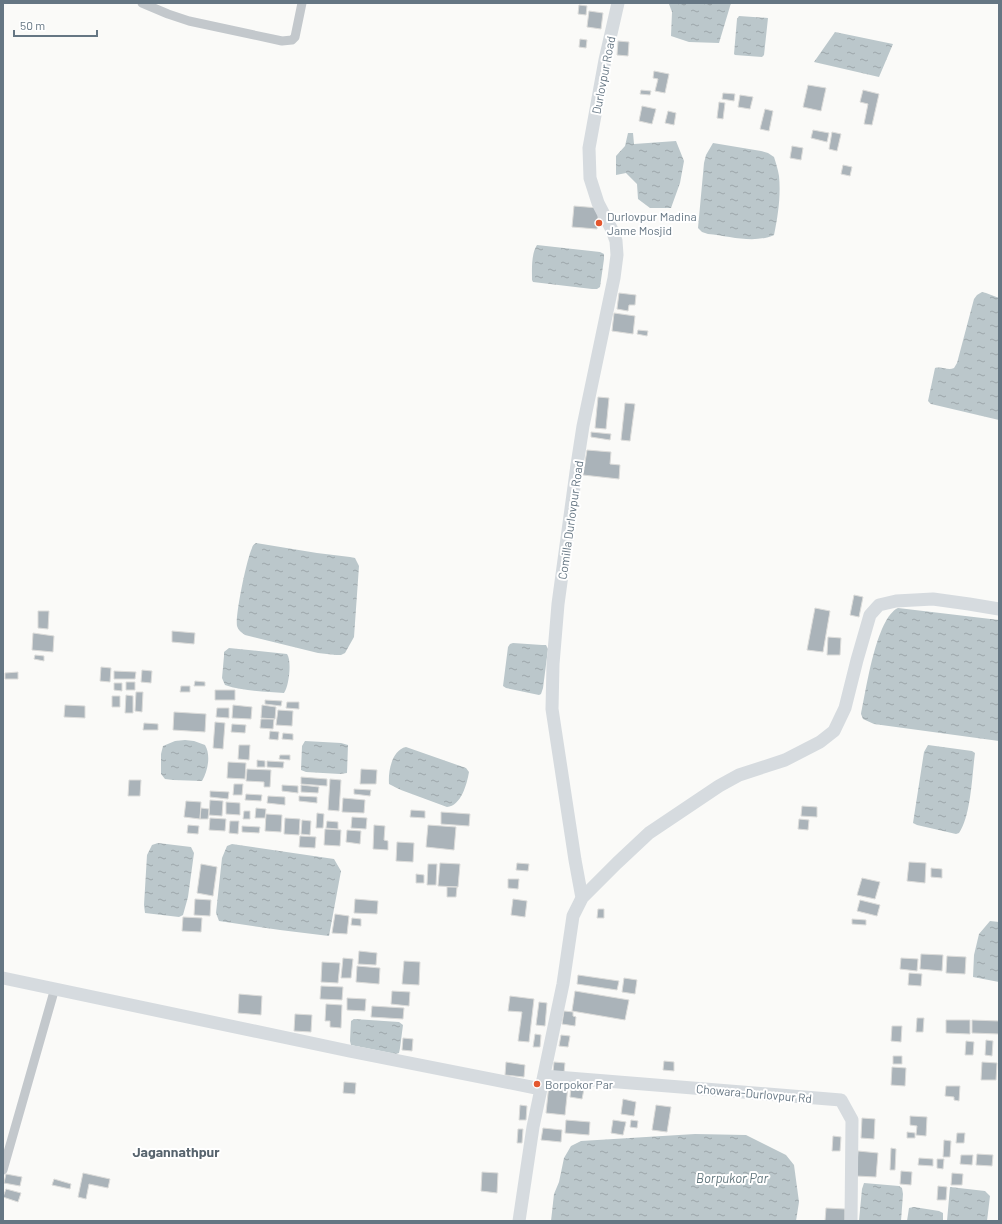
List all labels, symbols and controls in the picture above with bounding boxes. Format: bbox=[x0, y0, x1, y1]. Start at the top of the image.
scale bar bbox=[14, 12, 97, 38]
text: 50 m bbox=[20, 18, 45, 32]
street label: Durlovpur Road bbox=[589, 35, 617, 115]
place label: Durlovpur Madina Jame Mosjid bbox=[607, 209, 697, 237]
marker: Durlovpur Madina Jame Mosjid bbox=[594, 218, 604, 228]
street label: Comilla Durlovpur Road bbox=[555, 460, 585, 580]
place label: Borpokor Par bbox=[545, 1077, 614, 1091]
marker: Borpokor Par bbox=[532, 1079, 542, 1089]
street label: Chowara-Durlovpur Rd bbox=[695, 1081, 813, 1105]
district label: Jagannathpur bbox=[132, 1143, 220, 1160]
water label: Borpukor Par bbox=[696, 1170, 768, 1186]

